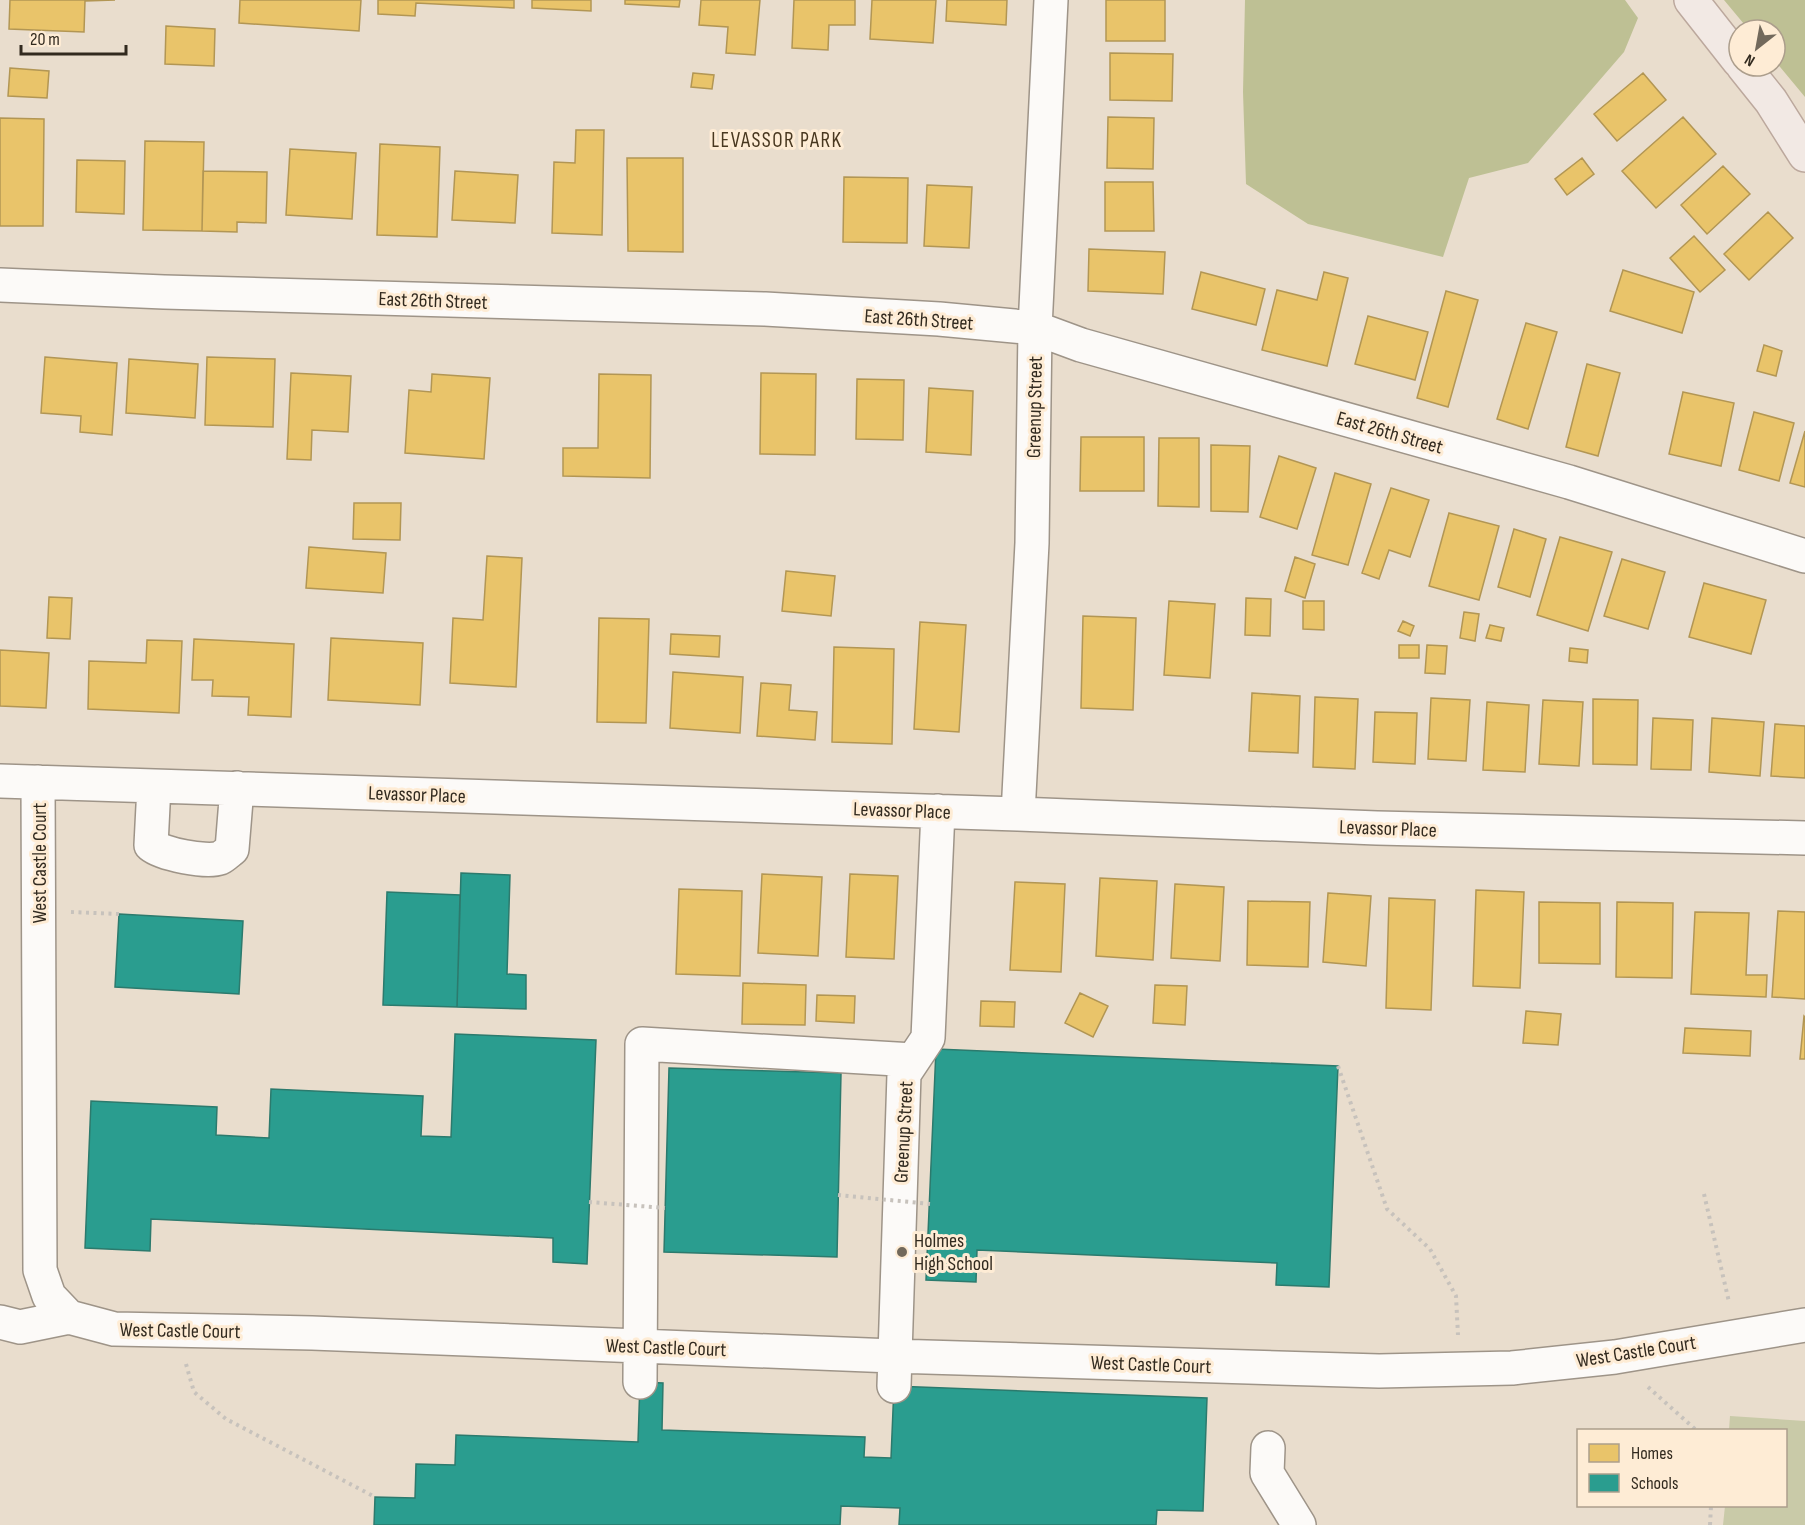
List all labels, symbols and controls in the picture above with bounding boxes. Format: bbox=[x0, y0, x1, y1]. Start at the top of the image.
scale bar bbox=[21, 18, 126, 56]
north arrow bbox=[1727, 18, 1787, 78]
text: 20 m bbox=[30, 29, 60, 50]
text: N bbox=[1741, 49, 1759, 70]
district label: LEVASSOR PARK bbox=[711, 128, 843, 153]
street label: East 26th Street bbox=[378, 287, 488, 315]
street label: East 26th Street bbox=[864, 304, 974, 336]
street label: Greenup Street bbox=[1022, 356, 1048, 458]
street label: East 26th Street bbox=[1334, 406, 1445, 460]
street label: Levassor Place bbox=[368, 781, 466, 809]
street label: Levassor Place bbox=[853, 797, 951, 825]
street label: West Castle Court bbox=[28, 803, 52, 923]
street label: Levassor Place bbox=[1339, 815, 1437, 843]
street label: Greenup Street bbox=[889, 1080, 919, 1184]
place label: Holmes High School bbox=[914, 1229, 993, 1276]
marker: Holmes High School bbox=[895, 1245, 909, 1259]
street label: West Castle Court bbox=[119, 1318, 241, 1344]
street label: West Castle Court bbox=[1575, 1331, 1698, 1373]
street label: West Castle Court bbox=[605, 1334, 727, 1362]
street label: West Castle Court bbox=[1090, 1351, 1212, 1379]
legend bbox=[1577, 1429, 1787, 1507]
text: Homes bbox=[1631, 1443, 1673, 1464]
text: Schools bbox=[1631, 1473, 1678, 1494]

